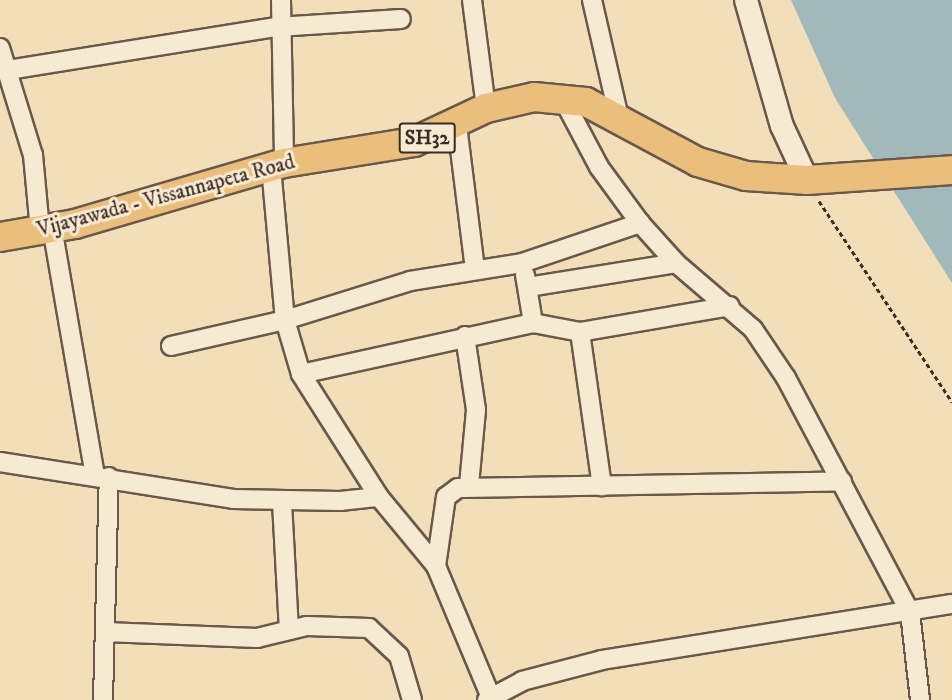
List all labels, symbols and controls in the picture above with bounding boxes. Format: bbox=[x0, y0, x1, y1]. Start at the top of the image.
road number: SH32 bbox=[398, 121, 456, 155]
street label: Vijayawada - Vissannapeta Road bbox=[34, 149, 298, 243]

